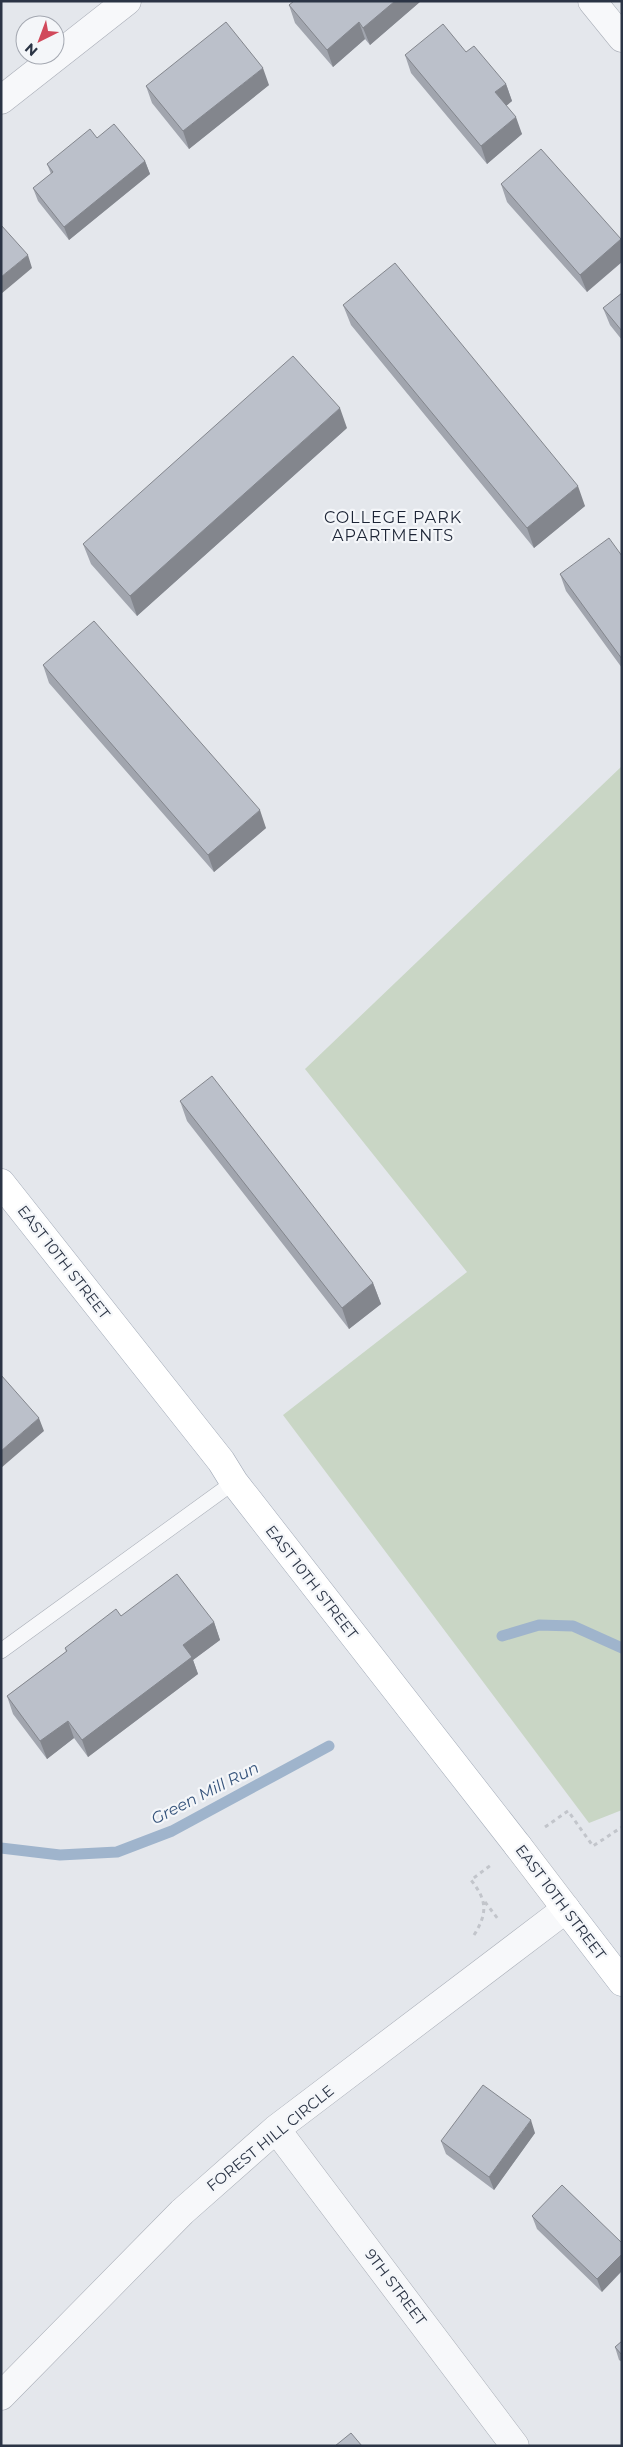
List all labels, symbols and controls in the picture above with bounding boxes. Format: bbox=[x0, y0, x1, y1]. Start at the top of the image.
north arrow bbox=[15, 15, 65, 65]
text: N bbox=[21, 39, 42, 60]
district label: COLLEGE PARK APARTMENTS bbox=[324, 508, 462, 545]
street label: EAST 10TH STREET bbox=[14, 1201, 115, 1323]
street label: EAST 10TH STREET bbox=[262, 1521, 363, 1643]
water label: Green Mill Run bbox=[148, 1758, 262, 1828]
street label: EAST 10TH STREET bbox=[511, 1841, 611, 1964]
street label: FOREST HILL CIRCLE bbox=[203, 2081, 337, 2195]
street label: 9TH STREET bbox=[361, 2245, 431, 2329]

